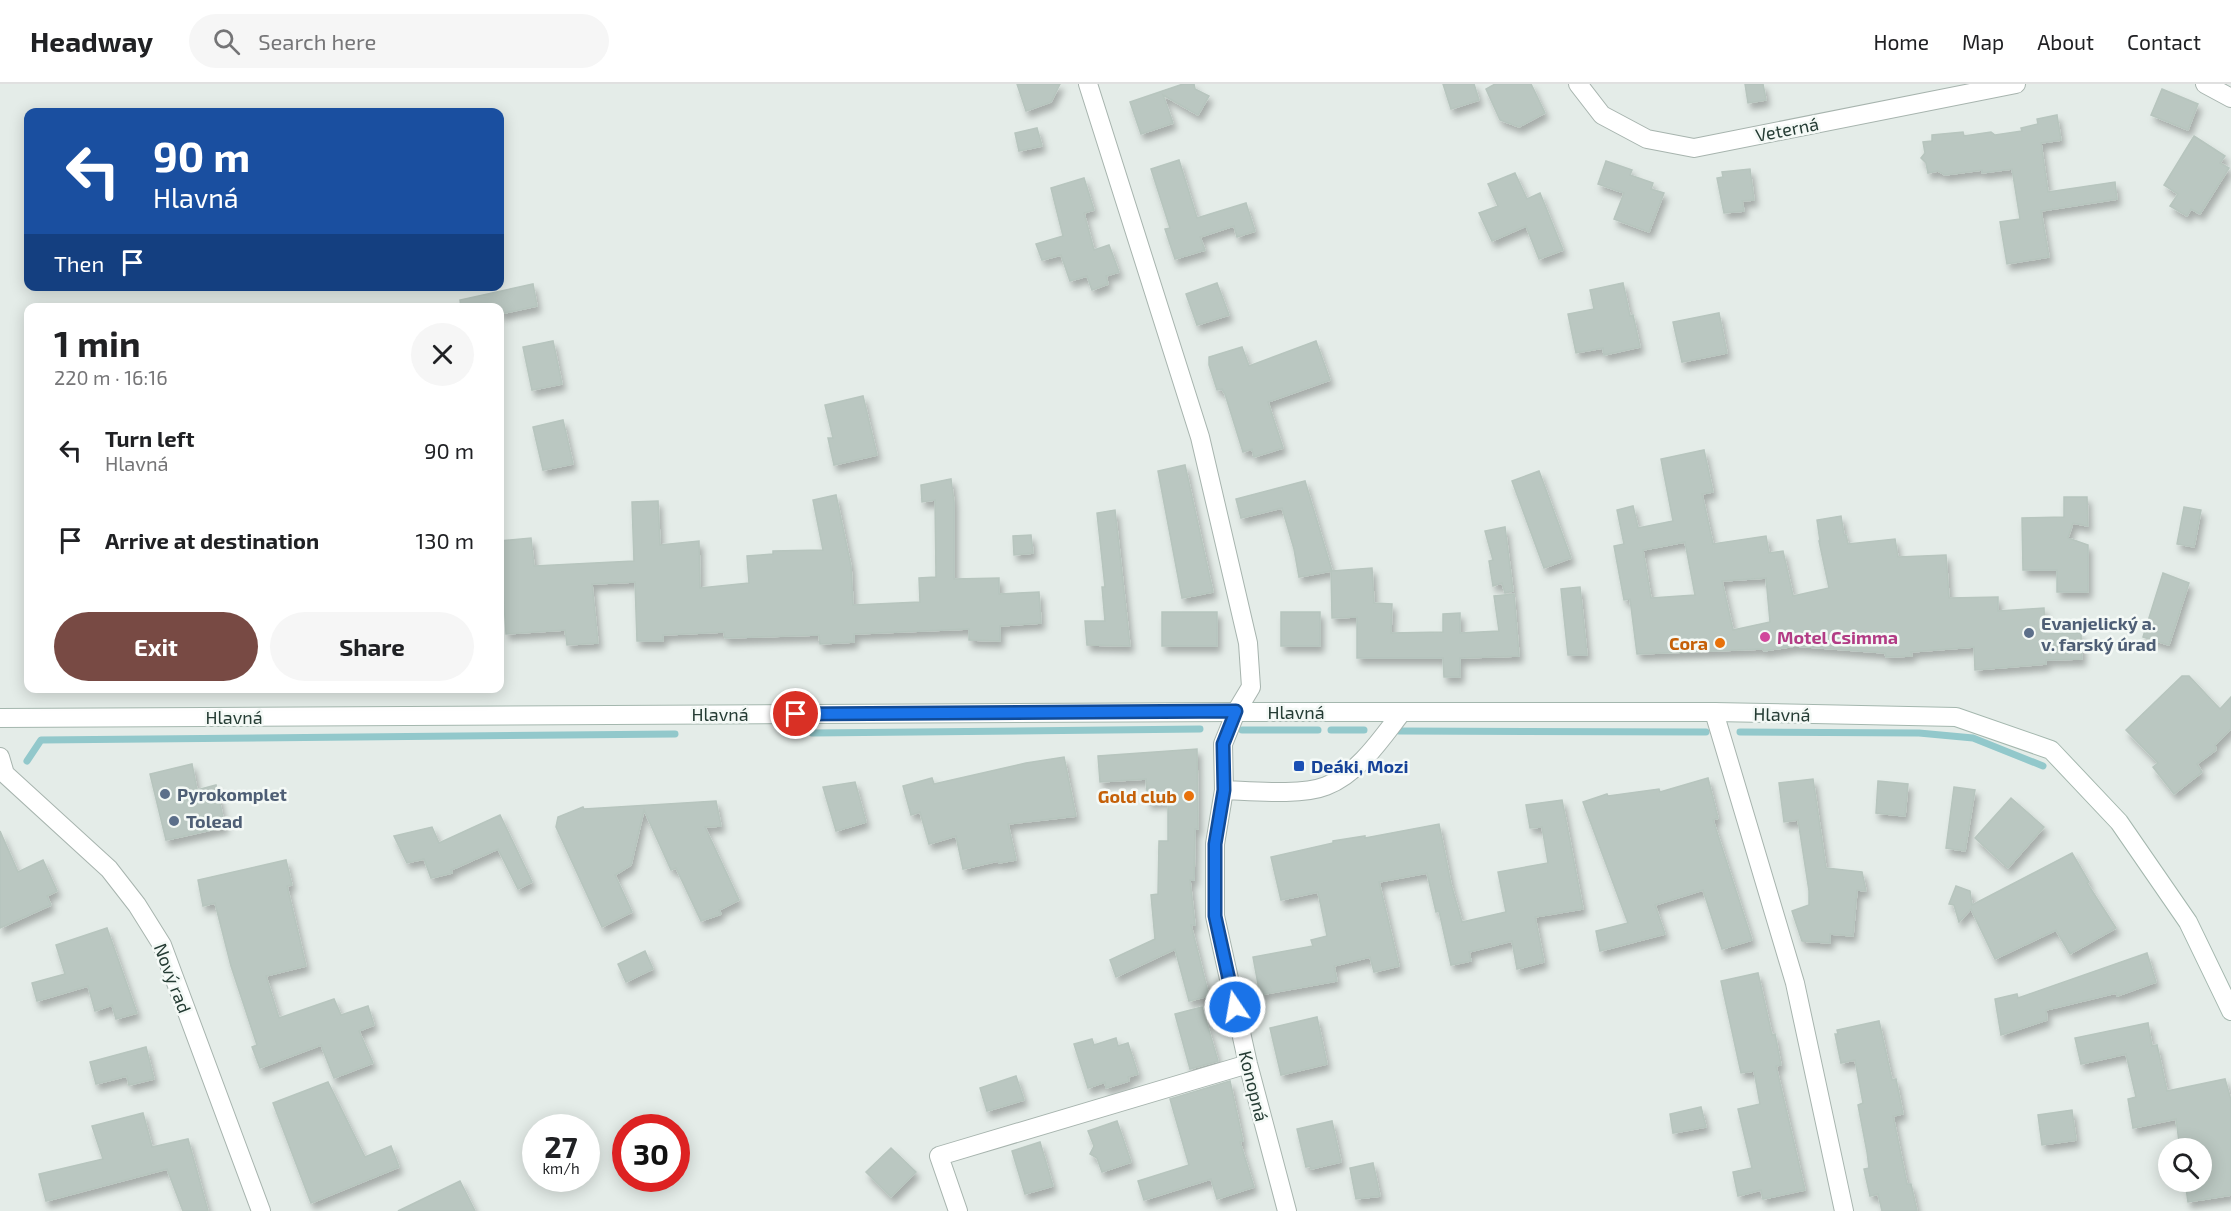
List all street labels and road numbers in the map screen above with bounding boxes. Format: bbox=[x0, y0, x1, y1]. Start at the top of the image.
street label: Veterná bbox=[1753, 112, 1821, 146]
street label: Hlavná bbox=[1267, 701, 1325, 723]
street label: Hlavná bbox=[691, 703, 749, 725]
street label: Hlavná bbox=[1753, 703, 1811, 725]
street label: Hlavná bbox=[205, 706, 263, 728]
street label: Nový rad bbox=[150, 940, 196, 1016]
street label: Konopná bbox=[1235, 1048, 1273, 1124]

